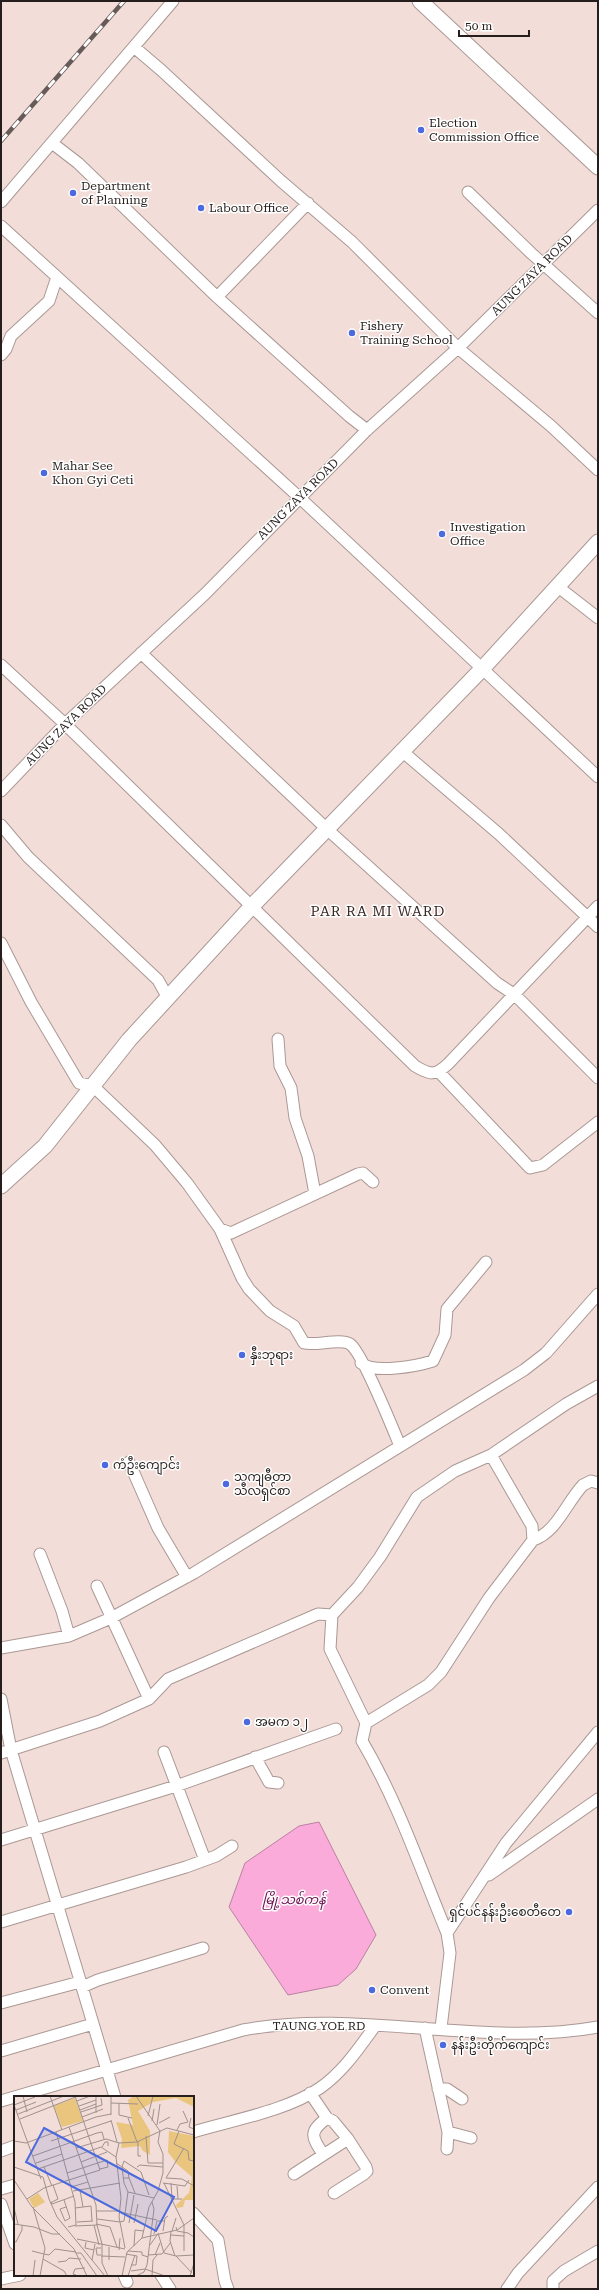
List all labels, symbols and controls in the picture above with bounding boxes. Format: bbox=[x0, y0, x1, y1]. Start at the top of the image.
scale bar bbox=[459, 12, 529, 38]
text: 50 m bbox=[465, 19, 492, 33]
place label: Election Commission Office bbox=[429, 116, 539, 144]
marker: Election Commission Office bbox=[416, 125, 426, 135]
place label: Department of Planning bbox=[81, 179, 151, 207]
marker: Department of Planning bbox=[68, 188, 78, 198]
place label: Labour Office bbox=[209, 201, 289, 215]
marker: Labour Office bbox=[196, 203, 206, 213]
street label: AUNG ZAYA ROAD bbox=[489, 232, 575, 318]
place label: Fishery Training School bbox=[360, 319, 453, 347]
marker: Fishery Training School bbox=[347, 328, 357, 338]
street label: AUNG ZAYA ROAD bbox=[255, 456, 341, 542]
place label: Mahar See Khon Gyi Ceti bbox=[52, 459, 134, 487]
marker: Mahar See Khon Gyi Ceti bbox=[39, 468, 49, 478]
place label: Investigation Office bbox=[450, 520, 526, 548]
marker: Investigation Office bbox=[437, 529, 447, 539]
street label: AUNG ZAYA ROAD bbox=[23, 682, 109, 768]
district label: PAR RA MI WARD bbox=[311, 903, 445, 919]
place label: နှီးဘုရား bbox=[250, 1346, 293, 1365]
marker: နှီးဘုရား bbox=[237, 1350, 247, 1360]
place label: ကံဦးကျောင်း bbox=[113, 1456, 180, 1475]
marker: ကံဦးကျောင်း bbox=[100, 1460, 110, 1470]
place label: သကျဓီတာ သီလရှင်စာ bbox=[234, 1468, 291, 1501]
marker: သကျဓီတာ သီလရှင်စာ bbox=[221, 1479, 231, 1489]
place label: အမက ၁၂ bbox=[255, 1715, 308, 1732]
marker: အမက ၁၂ bbox=[242, 1717, 252, 1727]
water label: မြို့သစ်ကန် bbox=[262, 1890, 328, 1911]
place label: ရှင်ပင်နန်းဦးစေတီတေ bbox=[449, 1903, 561, 1922]
marker: ရှင်ပင်နန်းဦးစေတီတေ bbox=[564, 1907, 574, 1917]
place label: Convent bbox=[380, 1983, 430, 1997]
marker: Convent bbox=[367, 1985, 377, 1995]
street label: TAUNG YOE RD bbox=[273, 2019, 365, 2033]
place label: နန်းဦးတိုက်ကျောင်း bbox=[451, 2036, 549, 2055]
marker: နန်းဦးတိုက်ကျောင်း bbox=[438, 2040, 448, 2050]
inset map bbox=[14, 2096, 194, 2276]

